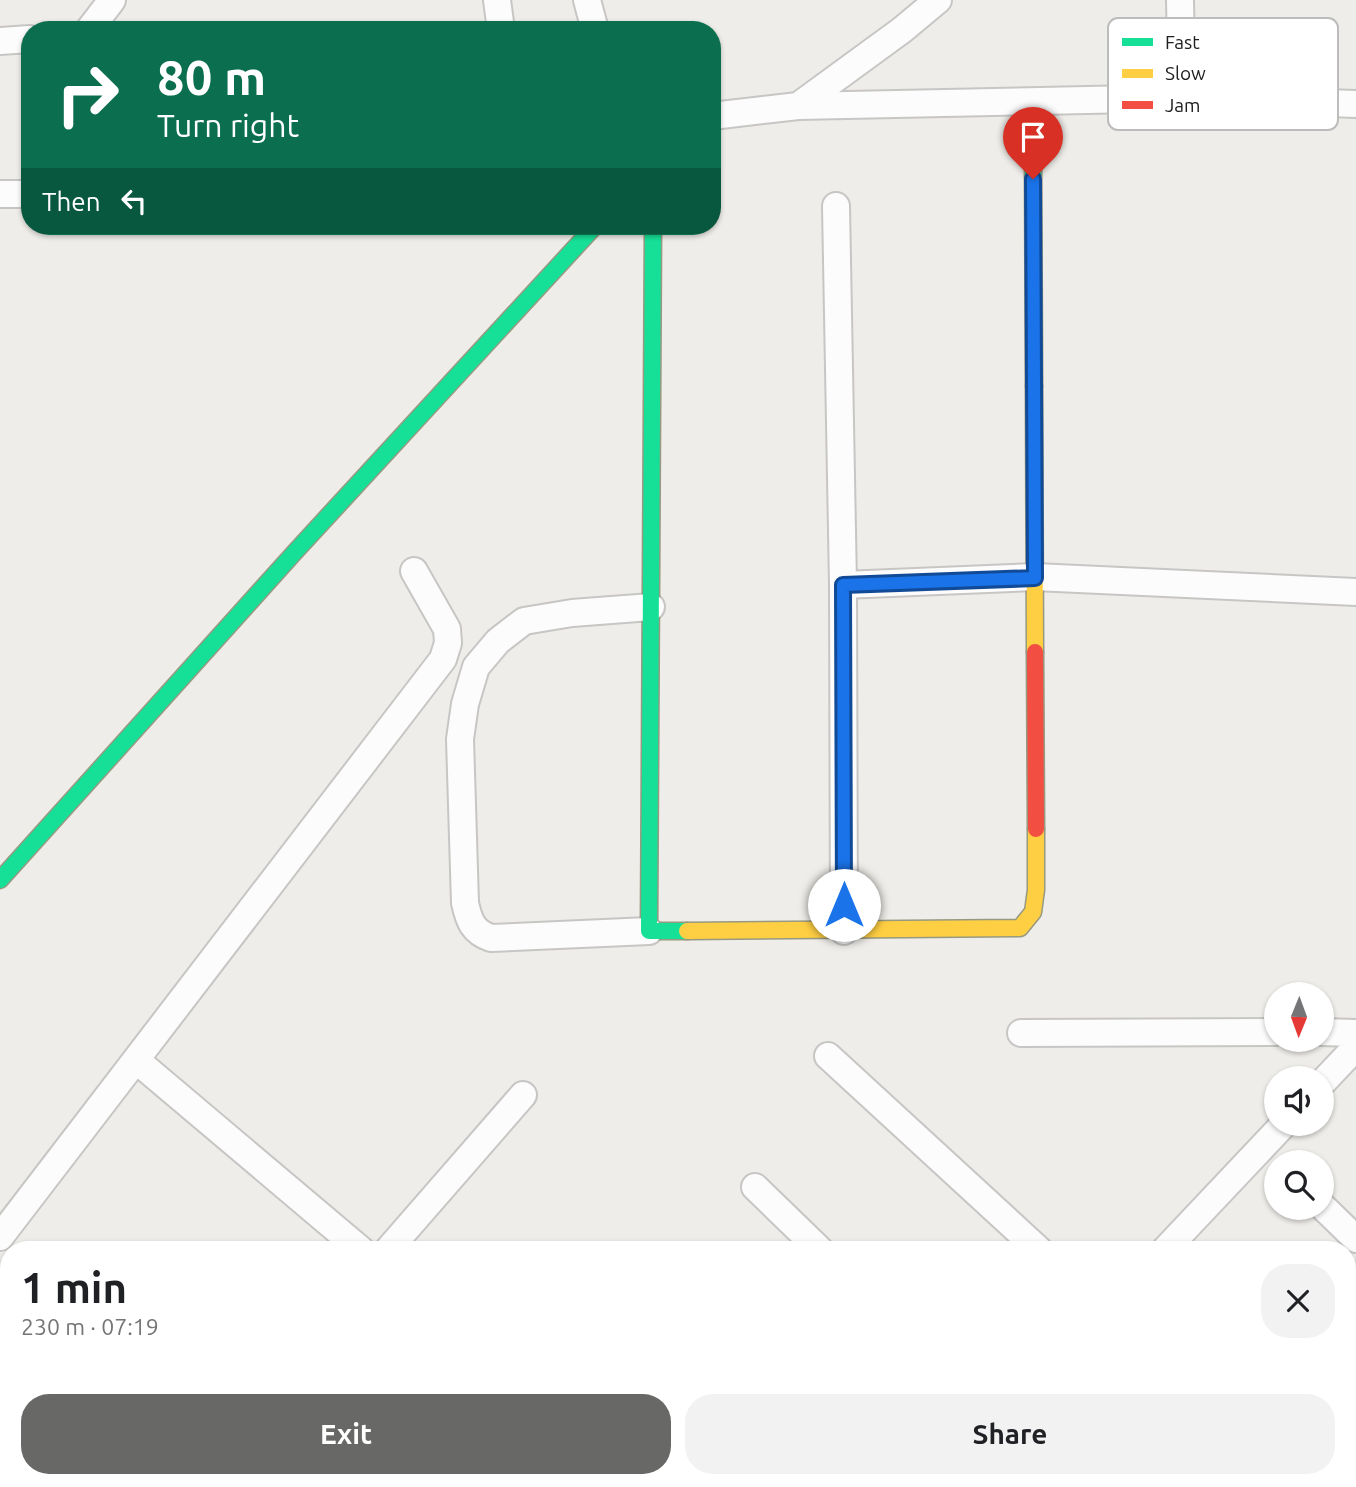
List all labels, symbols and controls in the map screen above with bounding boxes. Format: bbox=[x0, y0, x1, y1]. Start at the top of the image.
legend bbox=[1108, 18, 1338, 130]
text: Fast bbox=[1165, 31, 1200, 53]
icon: right bbox=[42, 49, 133, 140]
text: 80 m bbox=[157, 49, 266, 104]
text: Slow bbox=[1165, 62, 1206, 84]
text: Jam bbox=[1165, 94, 1201, 116]
text: Turn right bbox=[157, 107, 299, 143]
pin bbox=[1003, 107, 1063, 179]
icon: arrive bbox=[1014, 118, 1052, 156]
icon: left bbox=[115, 182, 153, 220]
text: Then bbox=[42, 187, 101, 216]
position arrow bbox=[807, 868, 881, 942]
north arrow bbox=[1264, 982, 1334, 1052]
map controls bbox=[1264, 982, 1334, 1220]
button: sound bbox=[1264, 1066, 1334, 1136]
button: search bbox=[1264, 1150, 1334, 1220]
text: 1 min bbox=[21, 1264, 127, 1311]
button: close bbox=[1261, 1264, 1335, 1338]
text: 230 m · 07:19 bbox=[21, 1314, 159, 1339]
button: Exit bbox=[21, 1394, 671, 1474]
button: Share bbox=[685, 1394, 1335, 1474]

